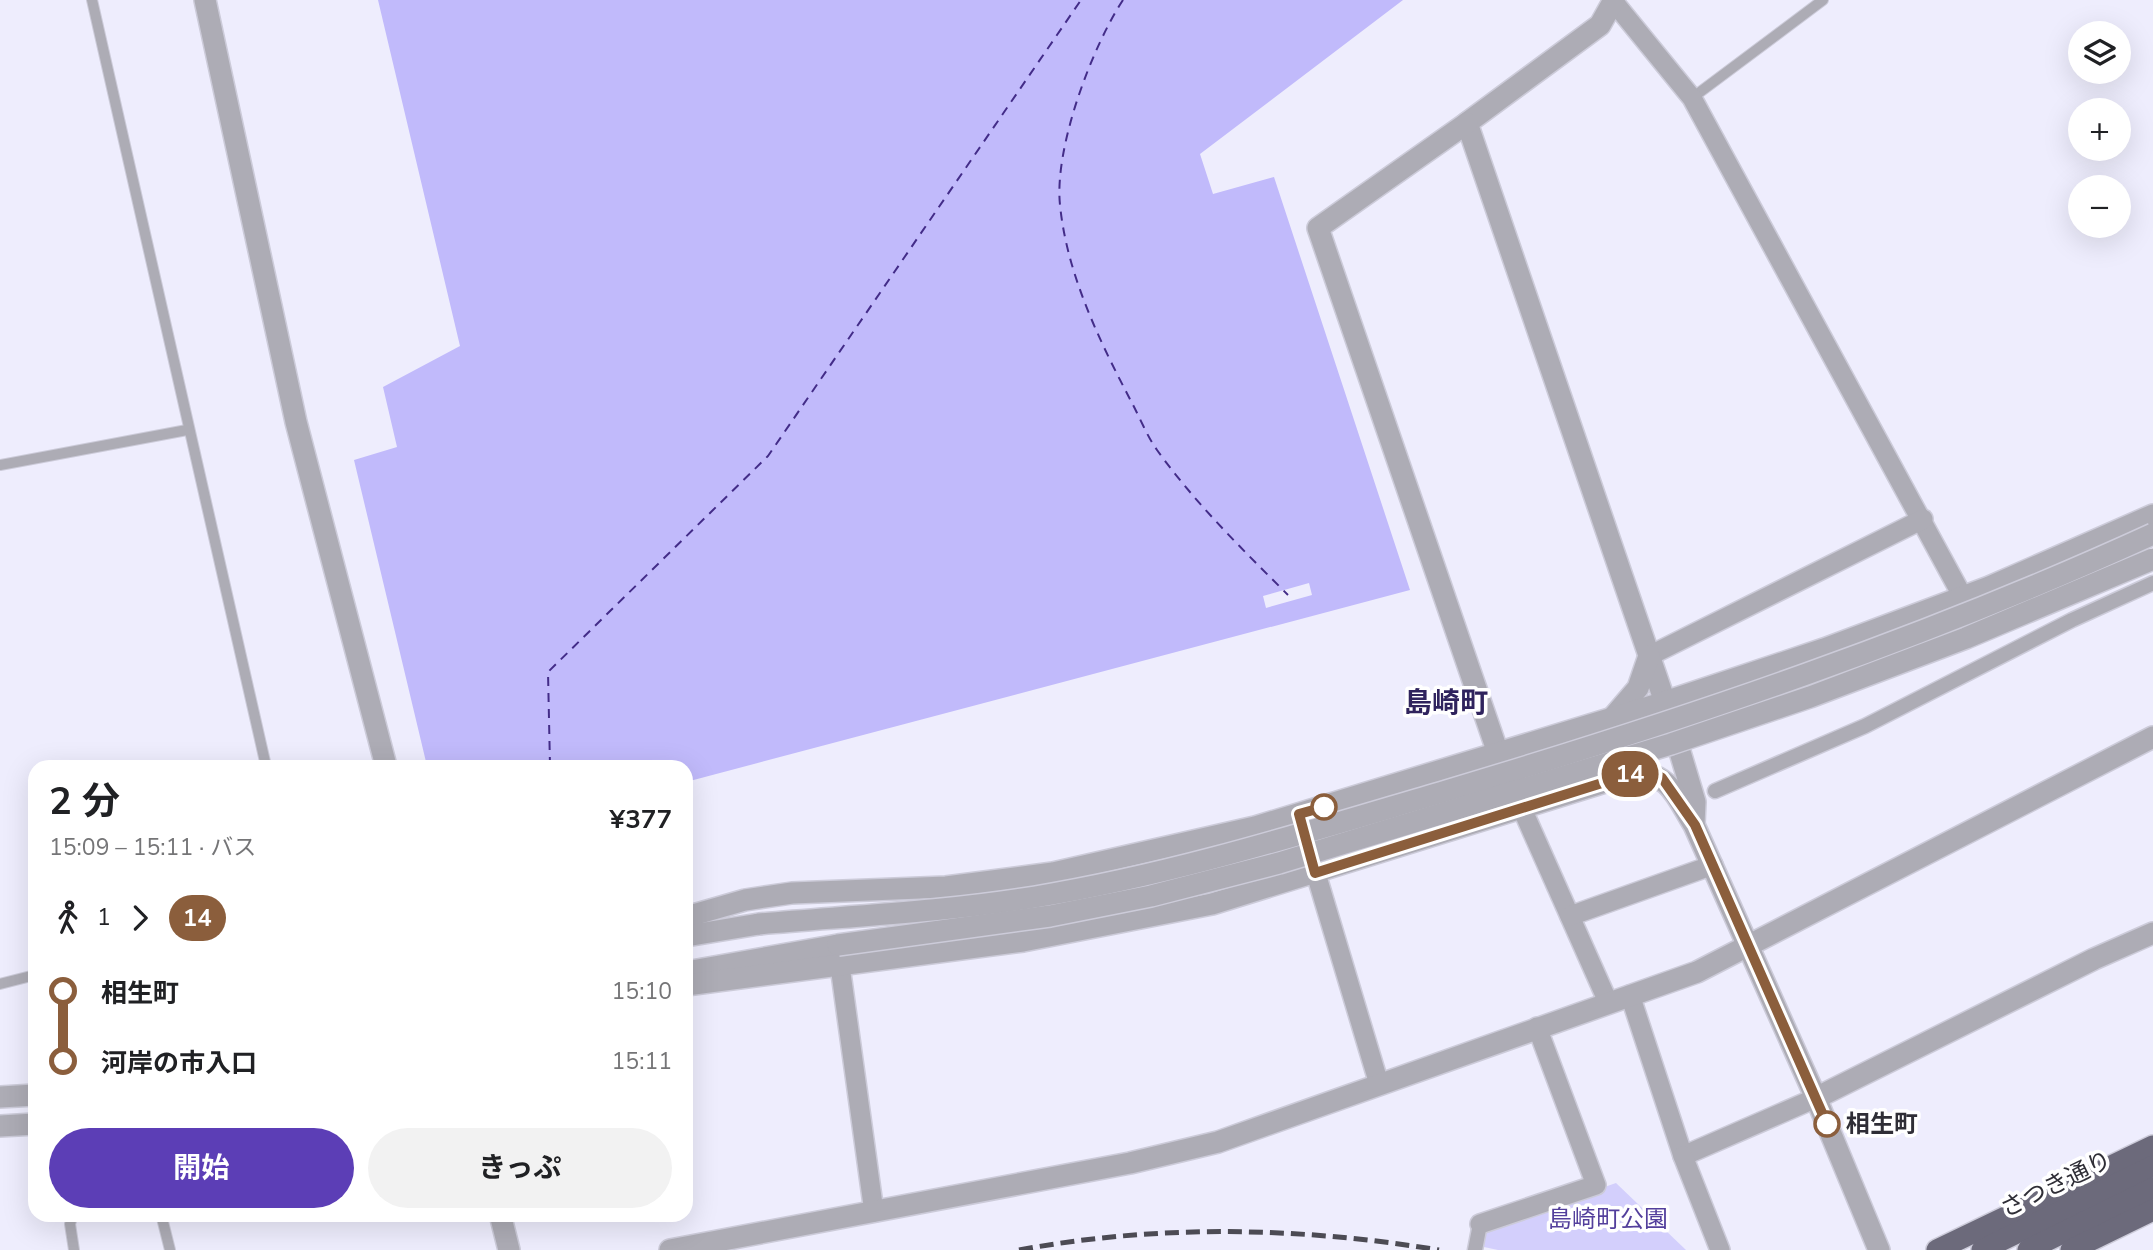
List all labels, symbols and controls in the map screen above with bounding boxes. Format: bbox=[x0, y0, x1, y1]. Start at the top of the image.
map controls bbox=[2068, 21, 2131, 238]
button: layers bbox=[2068, 21, 2131, 84]
button: + bbox=[2068, 98, 2131, 161]
button: − bbox=[2068, 175, 2131, 238]
district label: 島崎町 bbox=[1404, 684, 1488, 722]
line badge: 14 bbox=[1598, 751, 1662, 797]
text: 14 bbox=[1616, 758, 1644, 790]
text: 2 分 bbox=[49, 776, 120, 827]
unlabelled marker bbox=[1311, 794, 1337, 820]
text: ¥377 bbox=[610, 802, 672, 837]
text: 15:09 – 15:11 · バス bbox=[49, 832, 256, 863]
icon: walk bbox=[49, 899, 87, 937]
icon: forward bbox=[121, 899, 159, 937]
text: 1 bbox=[97, 902, 111, 933]
text: 14 bbox=[183, 902, 212, 934]
text: 相生町 bbox=[101, 976, 179, 1011]
text: 15:10 bbox=[612, 976, 672, 1007]
text: 河岸の市入口 bbox=[101, 1046, 257, 1081]
text: 15:11 bbox=[612, 1046, 672, 1077]
place label: 相生町 bbox=[1846, 1108, 1918, 1140]
marker: 相生町 bbox=[1814, 1111, 1840, 1137]
button: 開始 bbox=[49, 1128, 354, 1208]
button: きっぷ bbox=[368, 1128, 672, 1208]
street label: さつき通り bbox=[1995, 1143, 2117, 1225]
park label: 島崎町公園 bbox=[1548, 1203, 1668, 1235]

